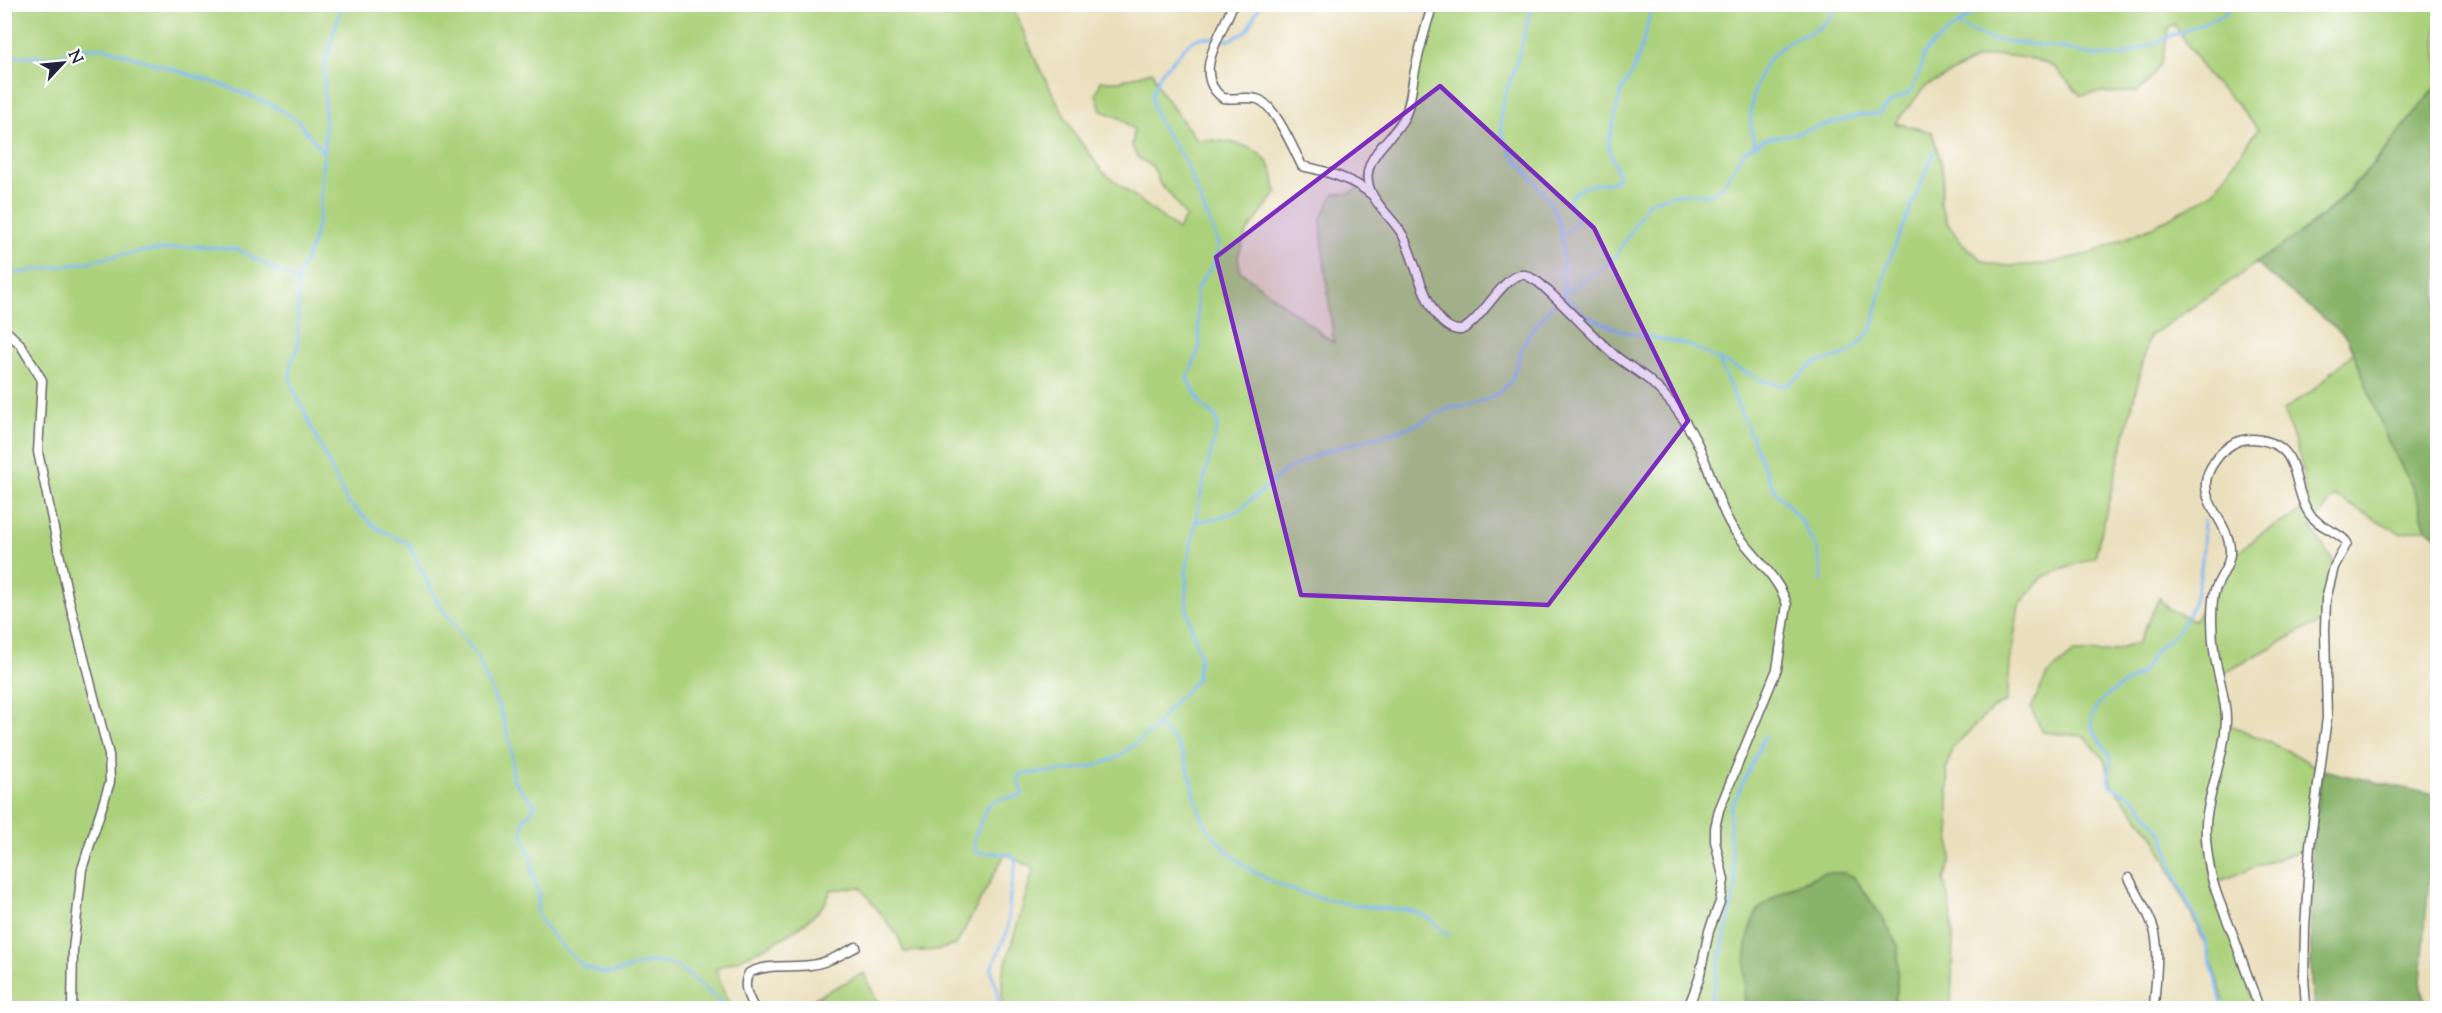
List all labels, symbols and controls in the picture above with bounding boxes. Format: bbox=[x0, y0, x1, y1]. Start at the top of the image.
north arrow bbox=[33, 33, 93, 93]
text: N bbox=[61, 47, 87, 69]

